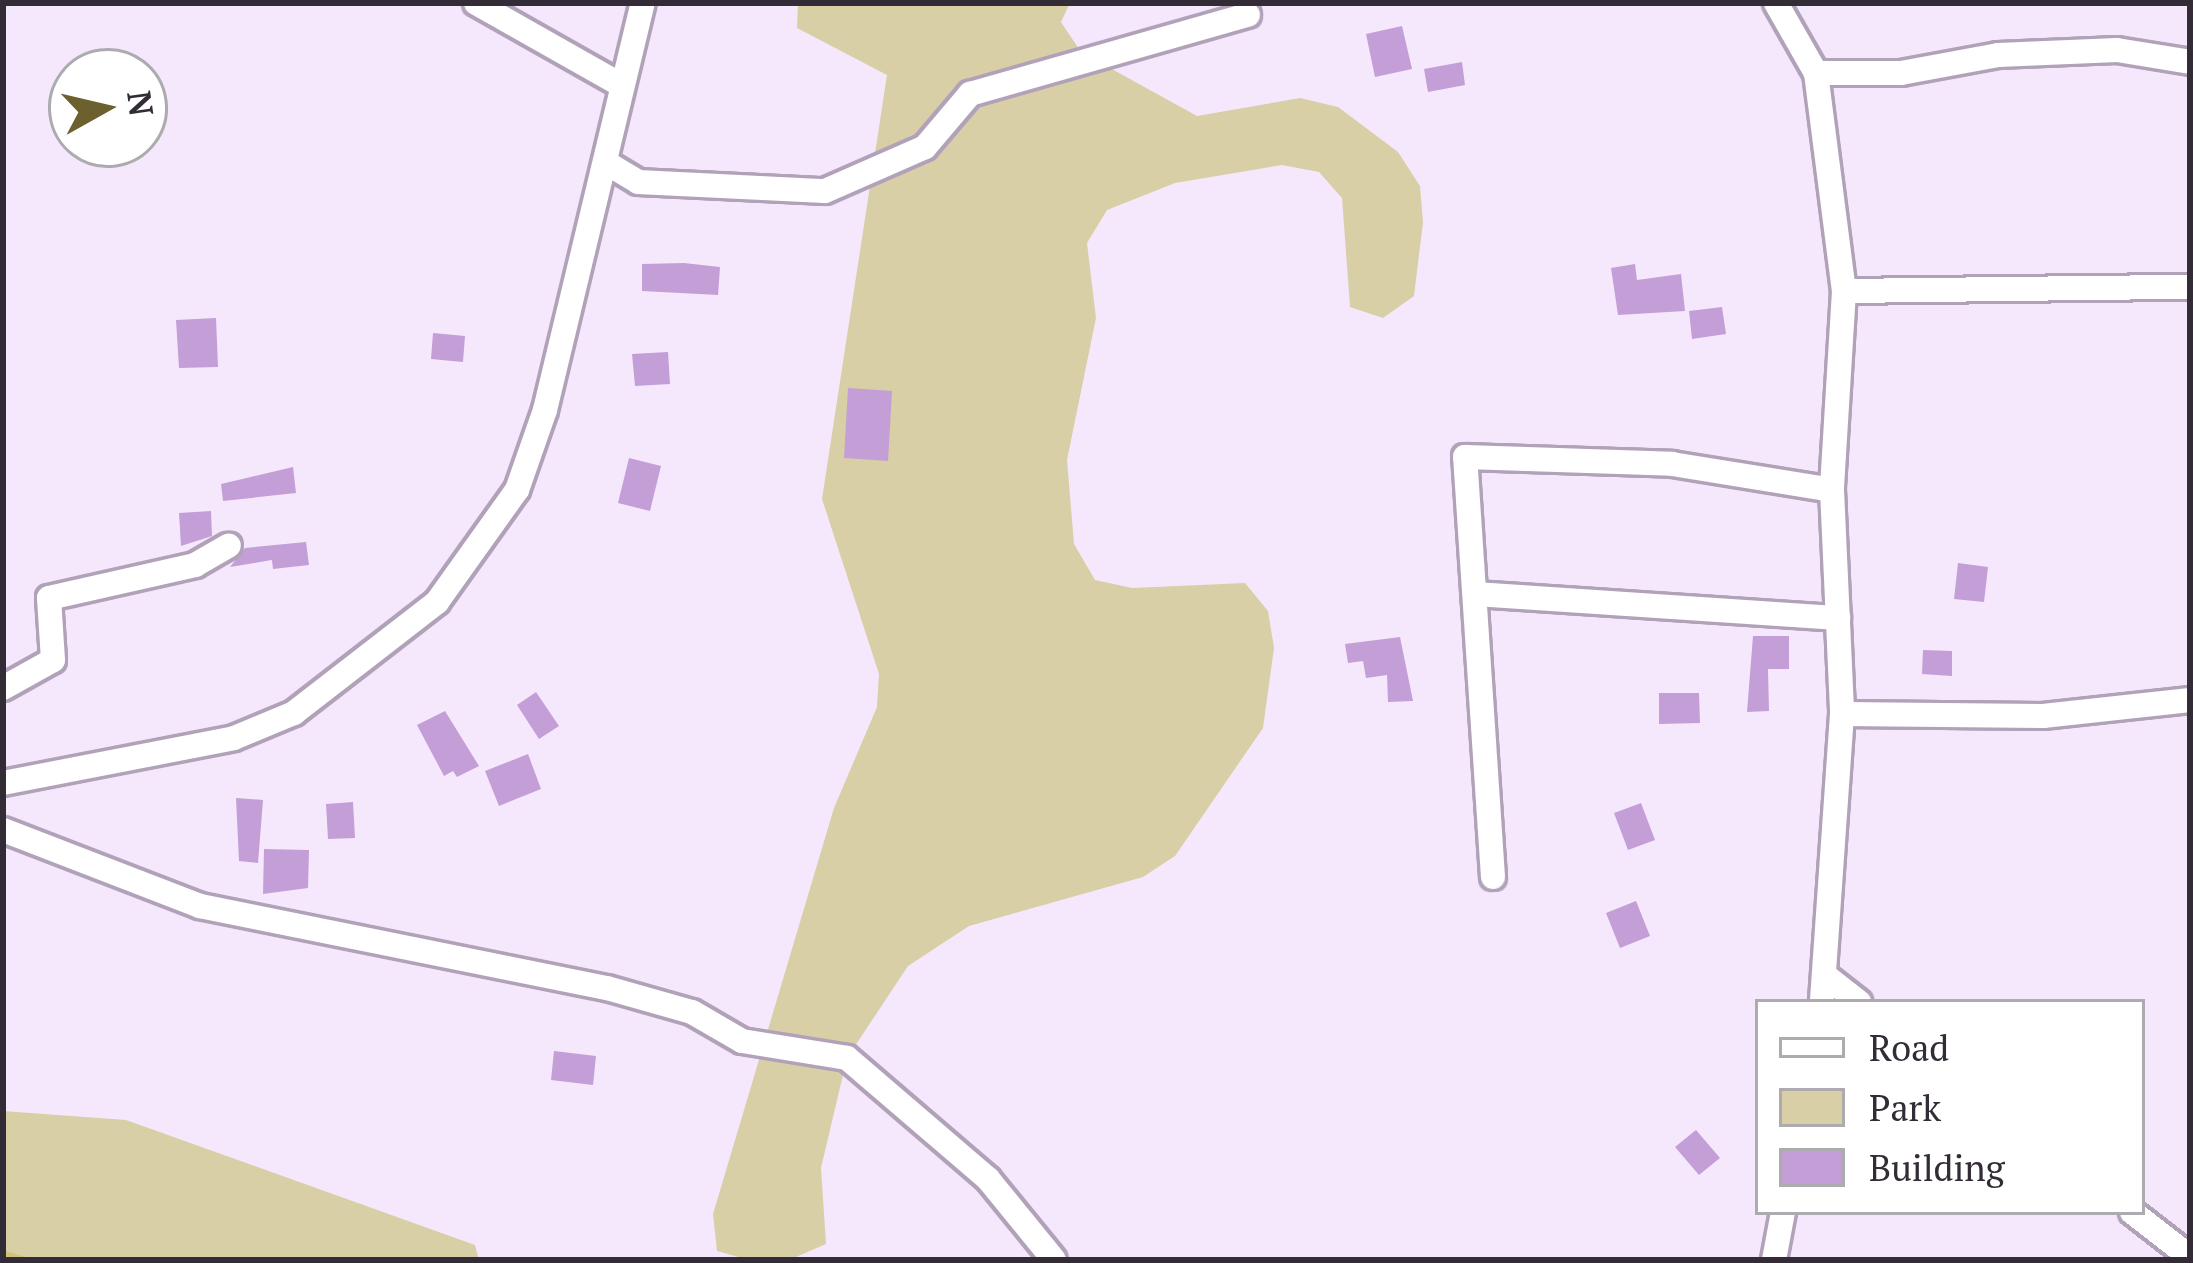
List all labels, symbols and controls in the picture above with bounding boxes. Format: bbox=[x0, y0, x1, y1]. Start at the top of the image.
north arrow bbox=[48, 48, 168, 168]
text: N bbox=[118, 88, 164, 119]
legend bbox=[1755, 999, 2145, 1215]
text: Road bbox=[1869, 1024, 1949, 1071]
text: Park bbox=[1869, 1084, 1941, 1131]
text: Building bbox=[1869, 1144, 2005, 1191]

